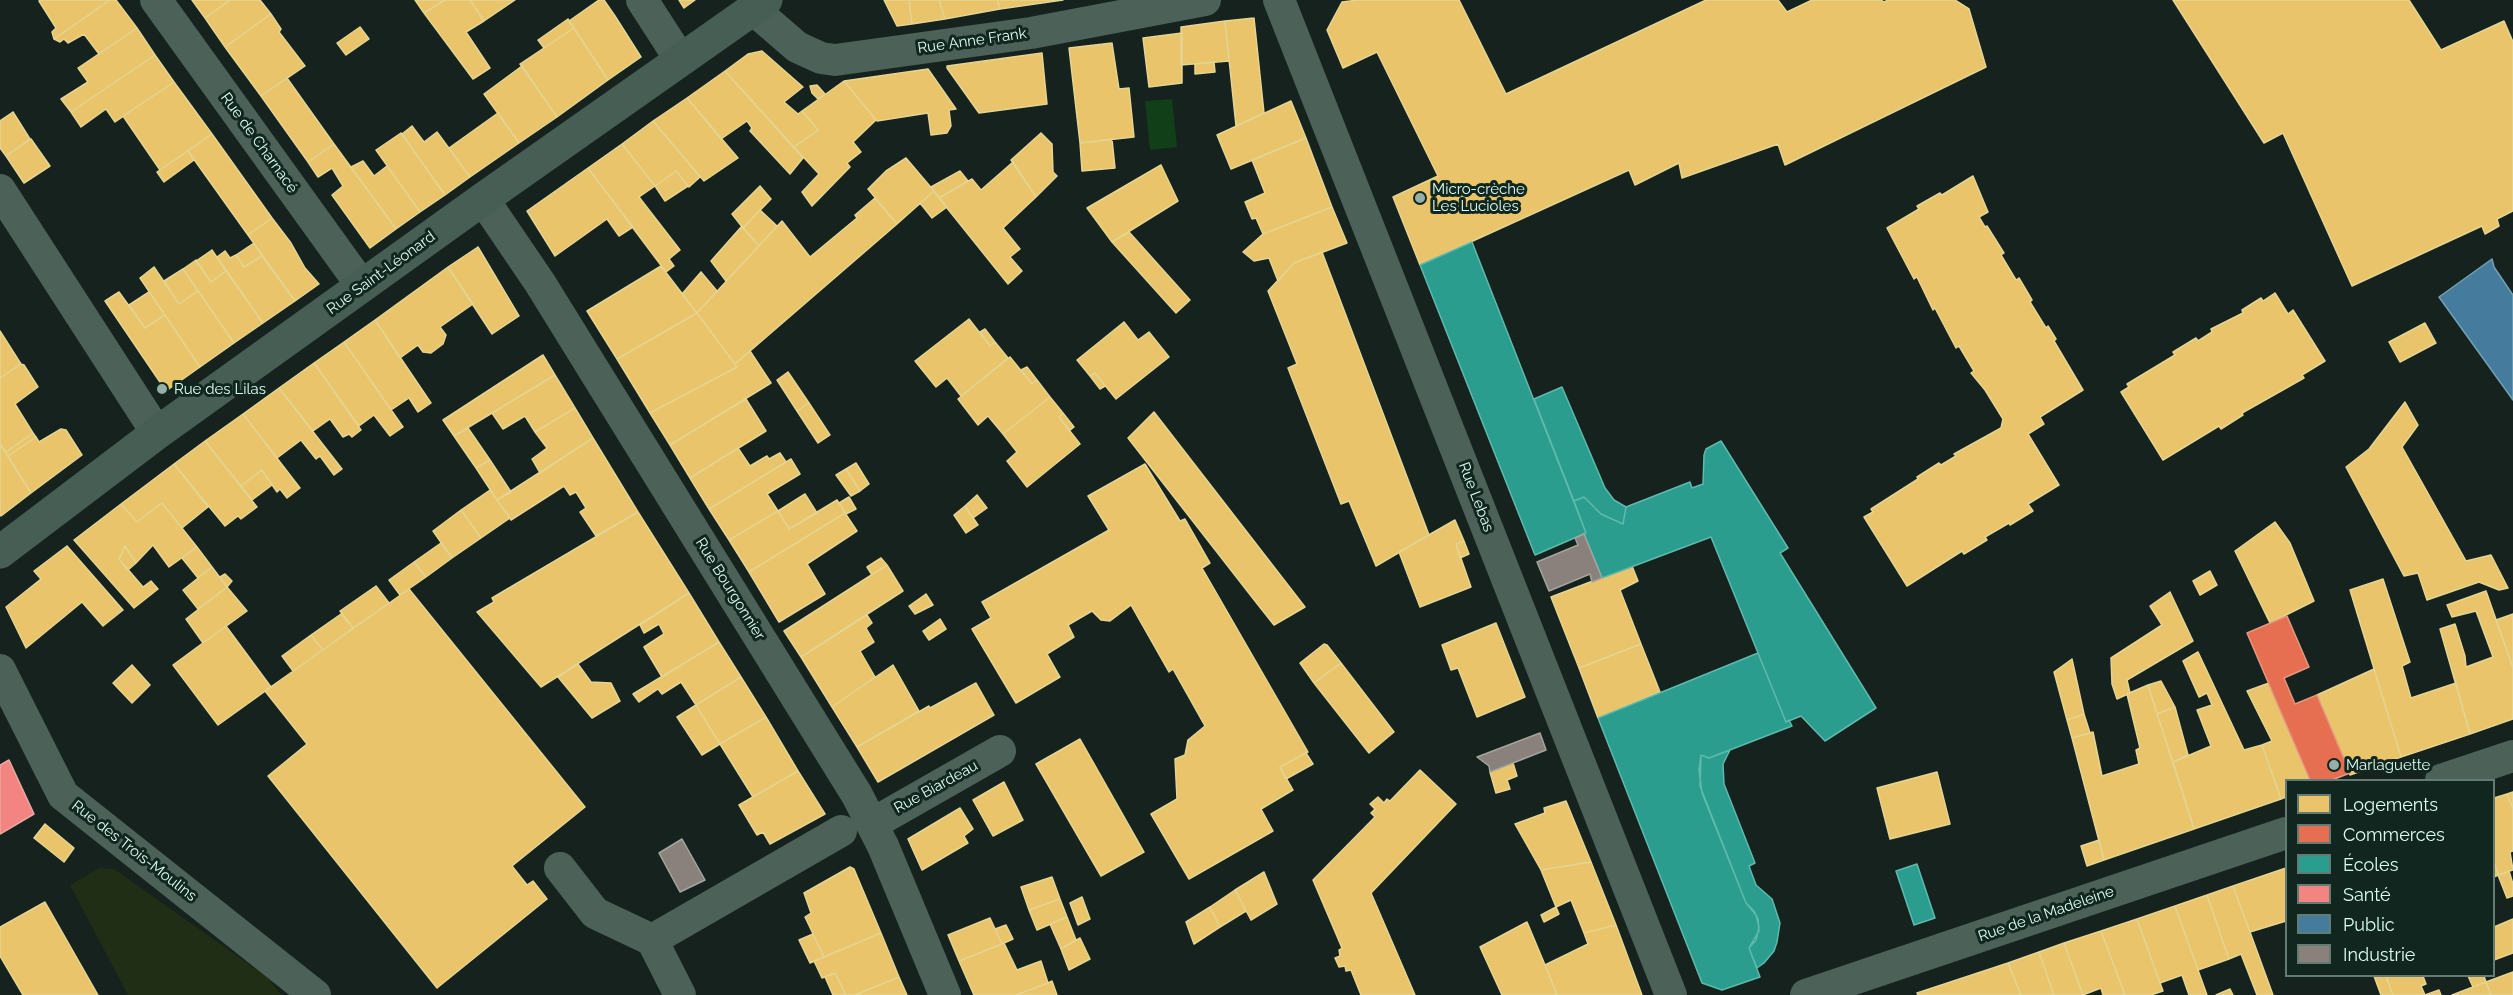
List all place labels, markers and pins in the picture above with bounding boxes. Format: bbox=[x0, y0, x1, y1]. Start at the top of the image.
place label: Micro-crèche Les Lucioles bbox=[1432, 180, 1525, 215]
marker: Micro-crèche Les Lucioles bbox=[1413, 191, 1427, 205]
place label: Rue des Lilas bbox=[174, 380, 266, 398]
marker: Rue des Lilas bbox=[155, 382, 169, 396]
place label: Marlaguette bbox=[2346, 756, 2430, 774]
marker: Marlaguette bbox=[2327, 758, 2341, 772]

